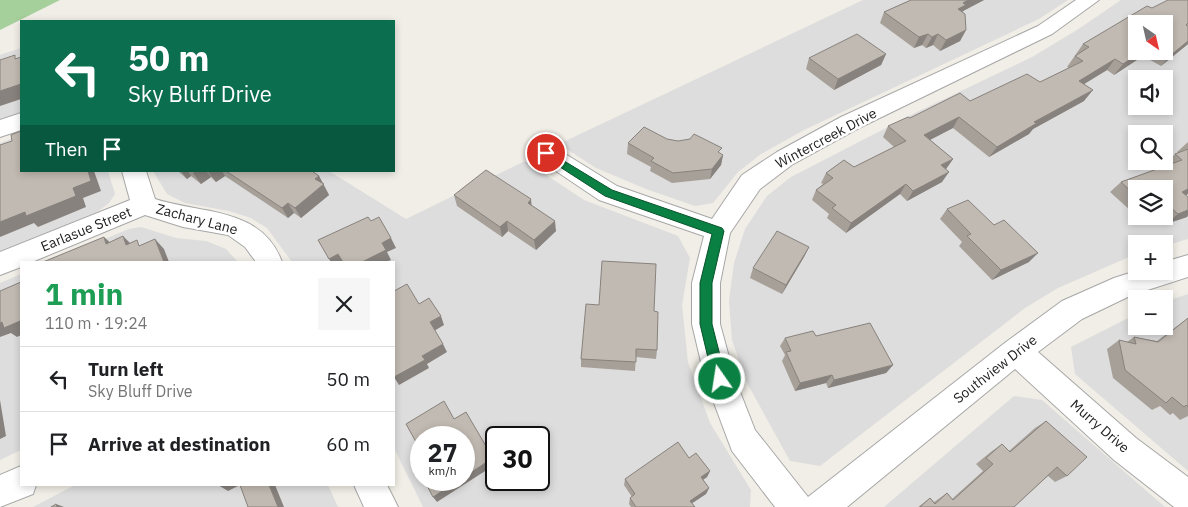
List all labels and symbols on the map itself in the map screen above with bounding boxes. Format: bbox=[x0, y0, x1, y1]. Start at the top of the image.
north arrow bbox=[1128, 15, 1172, 60]
street label: Wintercreek Drive bbox=[772, 104, 880, 172]
pin bbox=[525, 132, 567, 174]
street label: Zachary Lane bbox=[154, 199, 240, 239]
street label: Earlasue Street bbox=[38, 203, 134, 255]
street label: Southview Drive bbox=[950, 331, 1041, 407]
position arrow bbox=[693, 352, 745, 404]
street label: Murry Drive bbox=[1067, 395, 1134, 457]
speed limit sign: 30 bbox=[485, 426, 550, 491]

